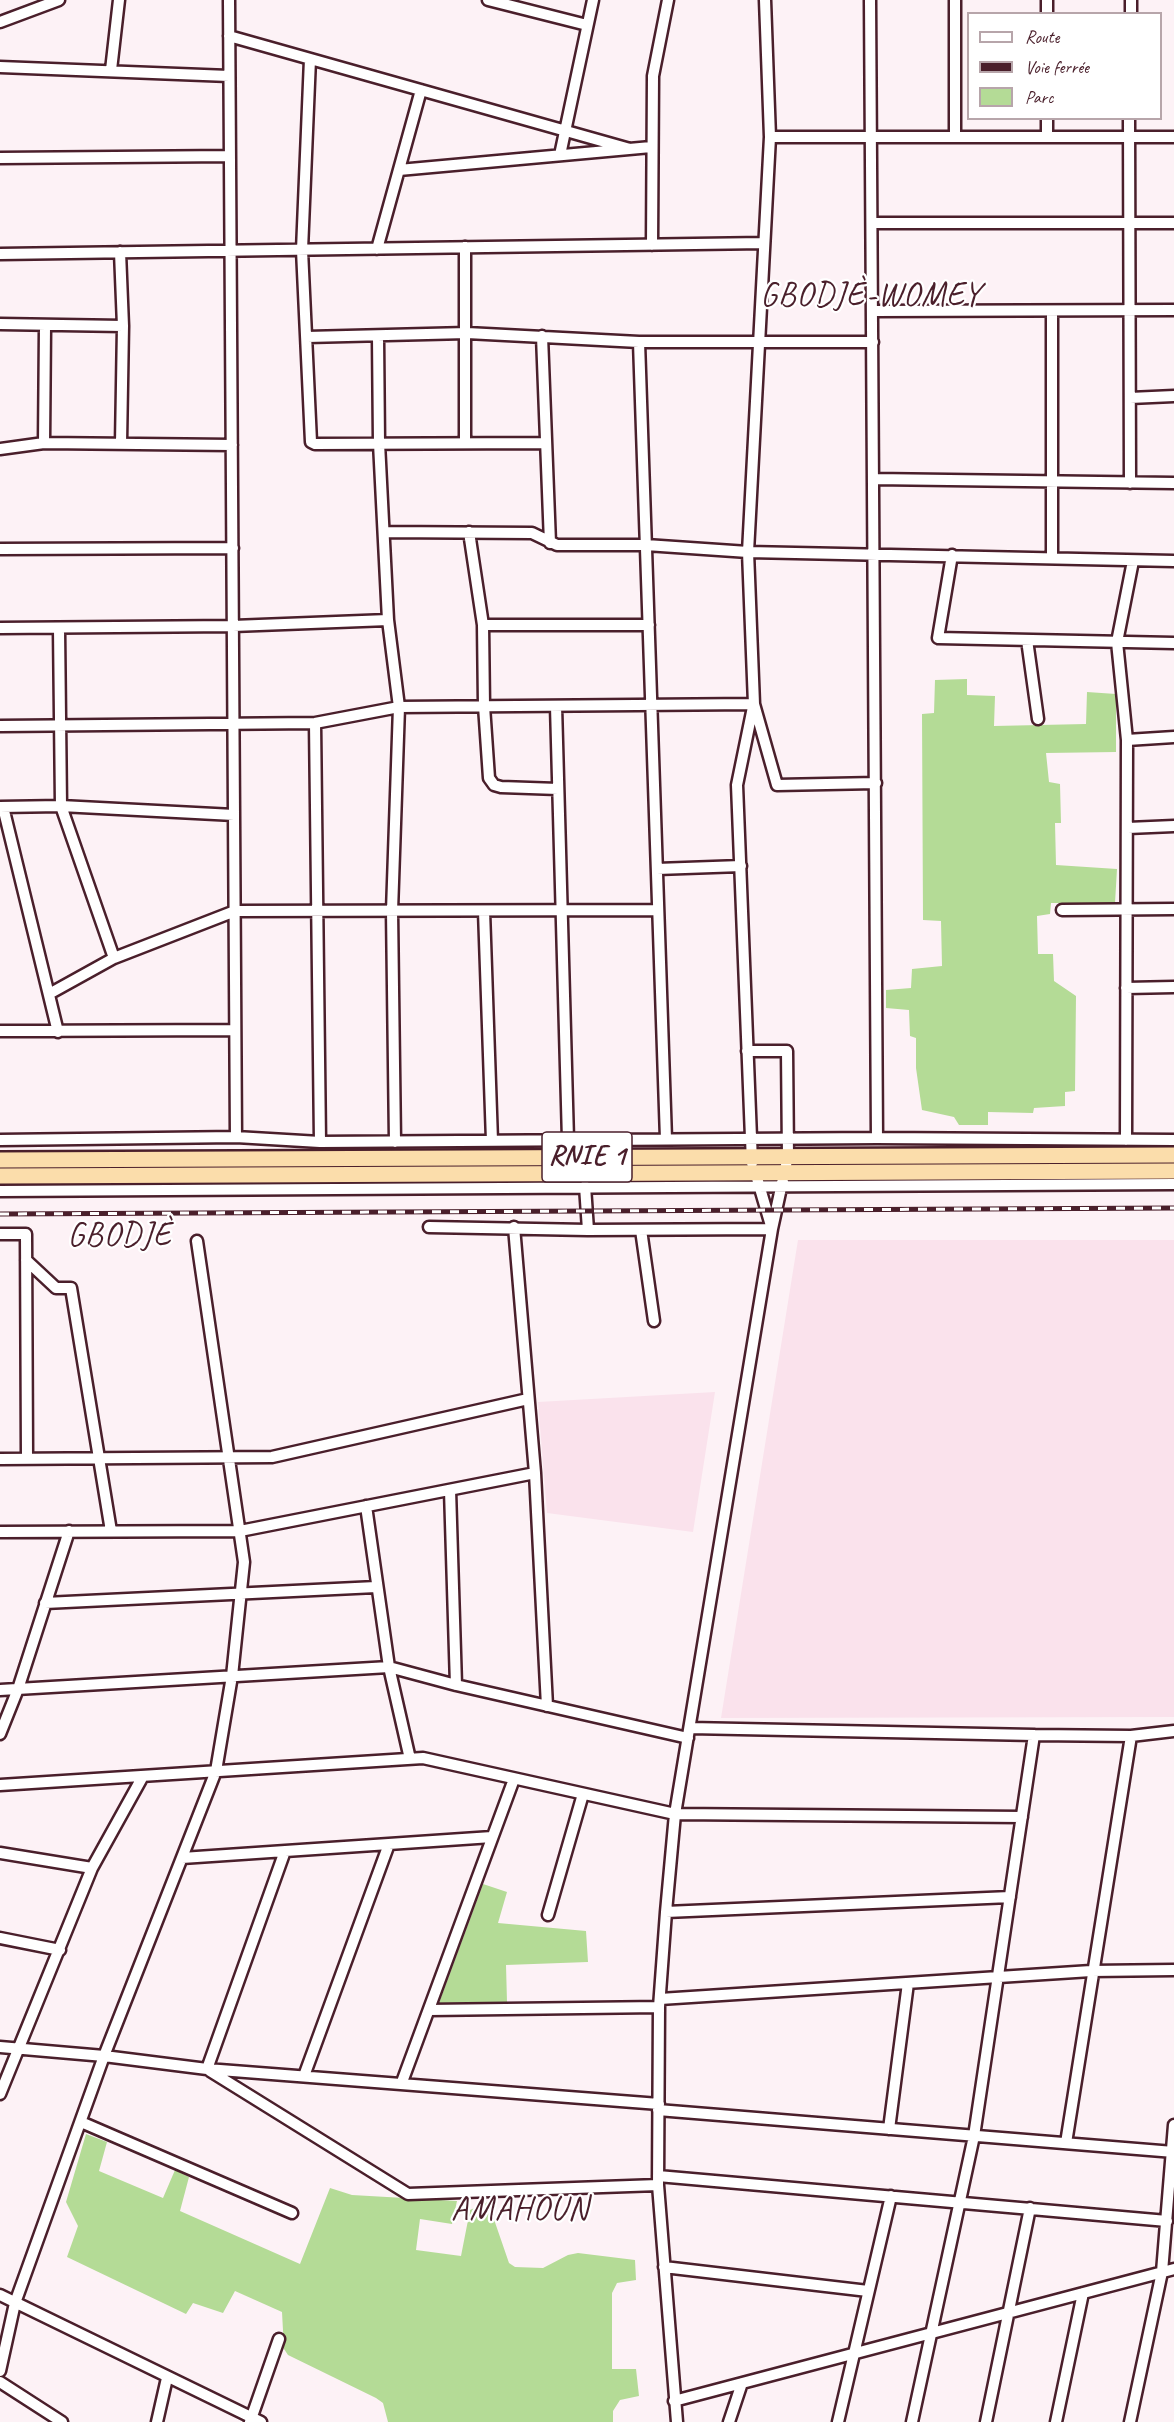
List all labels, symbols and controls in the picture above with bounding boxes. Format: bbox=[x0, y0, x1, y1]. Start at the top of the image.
legend bbox=[967, 12, 1162, 120]
text: Route bbox=[1025, 26, 1059, 48]
text: Voie ferrée bbox=[1025, 56, 1089, 78]
text: Parc bbox=[1025, 86, 1053, 108]
district label: GBODJÈ-WOMEY bbox=[760, 276, 982, 316]
road number: RNIE 1 bbox=[542, 1132, 632, 1182]
district label: GBODJÈ bbox=[68, 1216, 172, 1256]
district label: AMAHOUN bbox=[451, 2190, 589, 2230]

